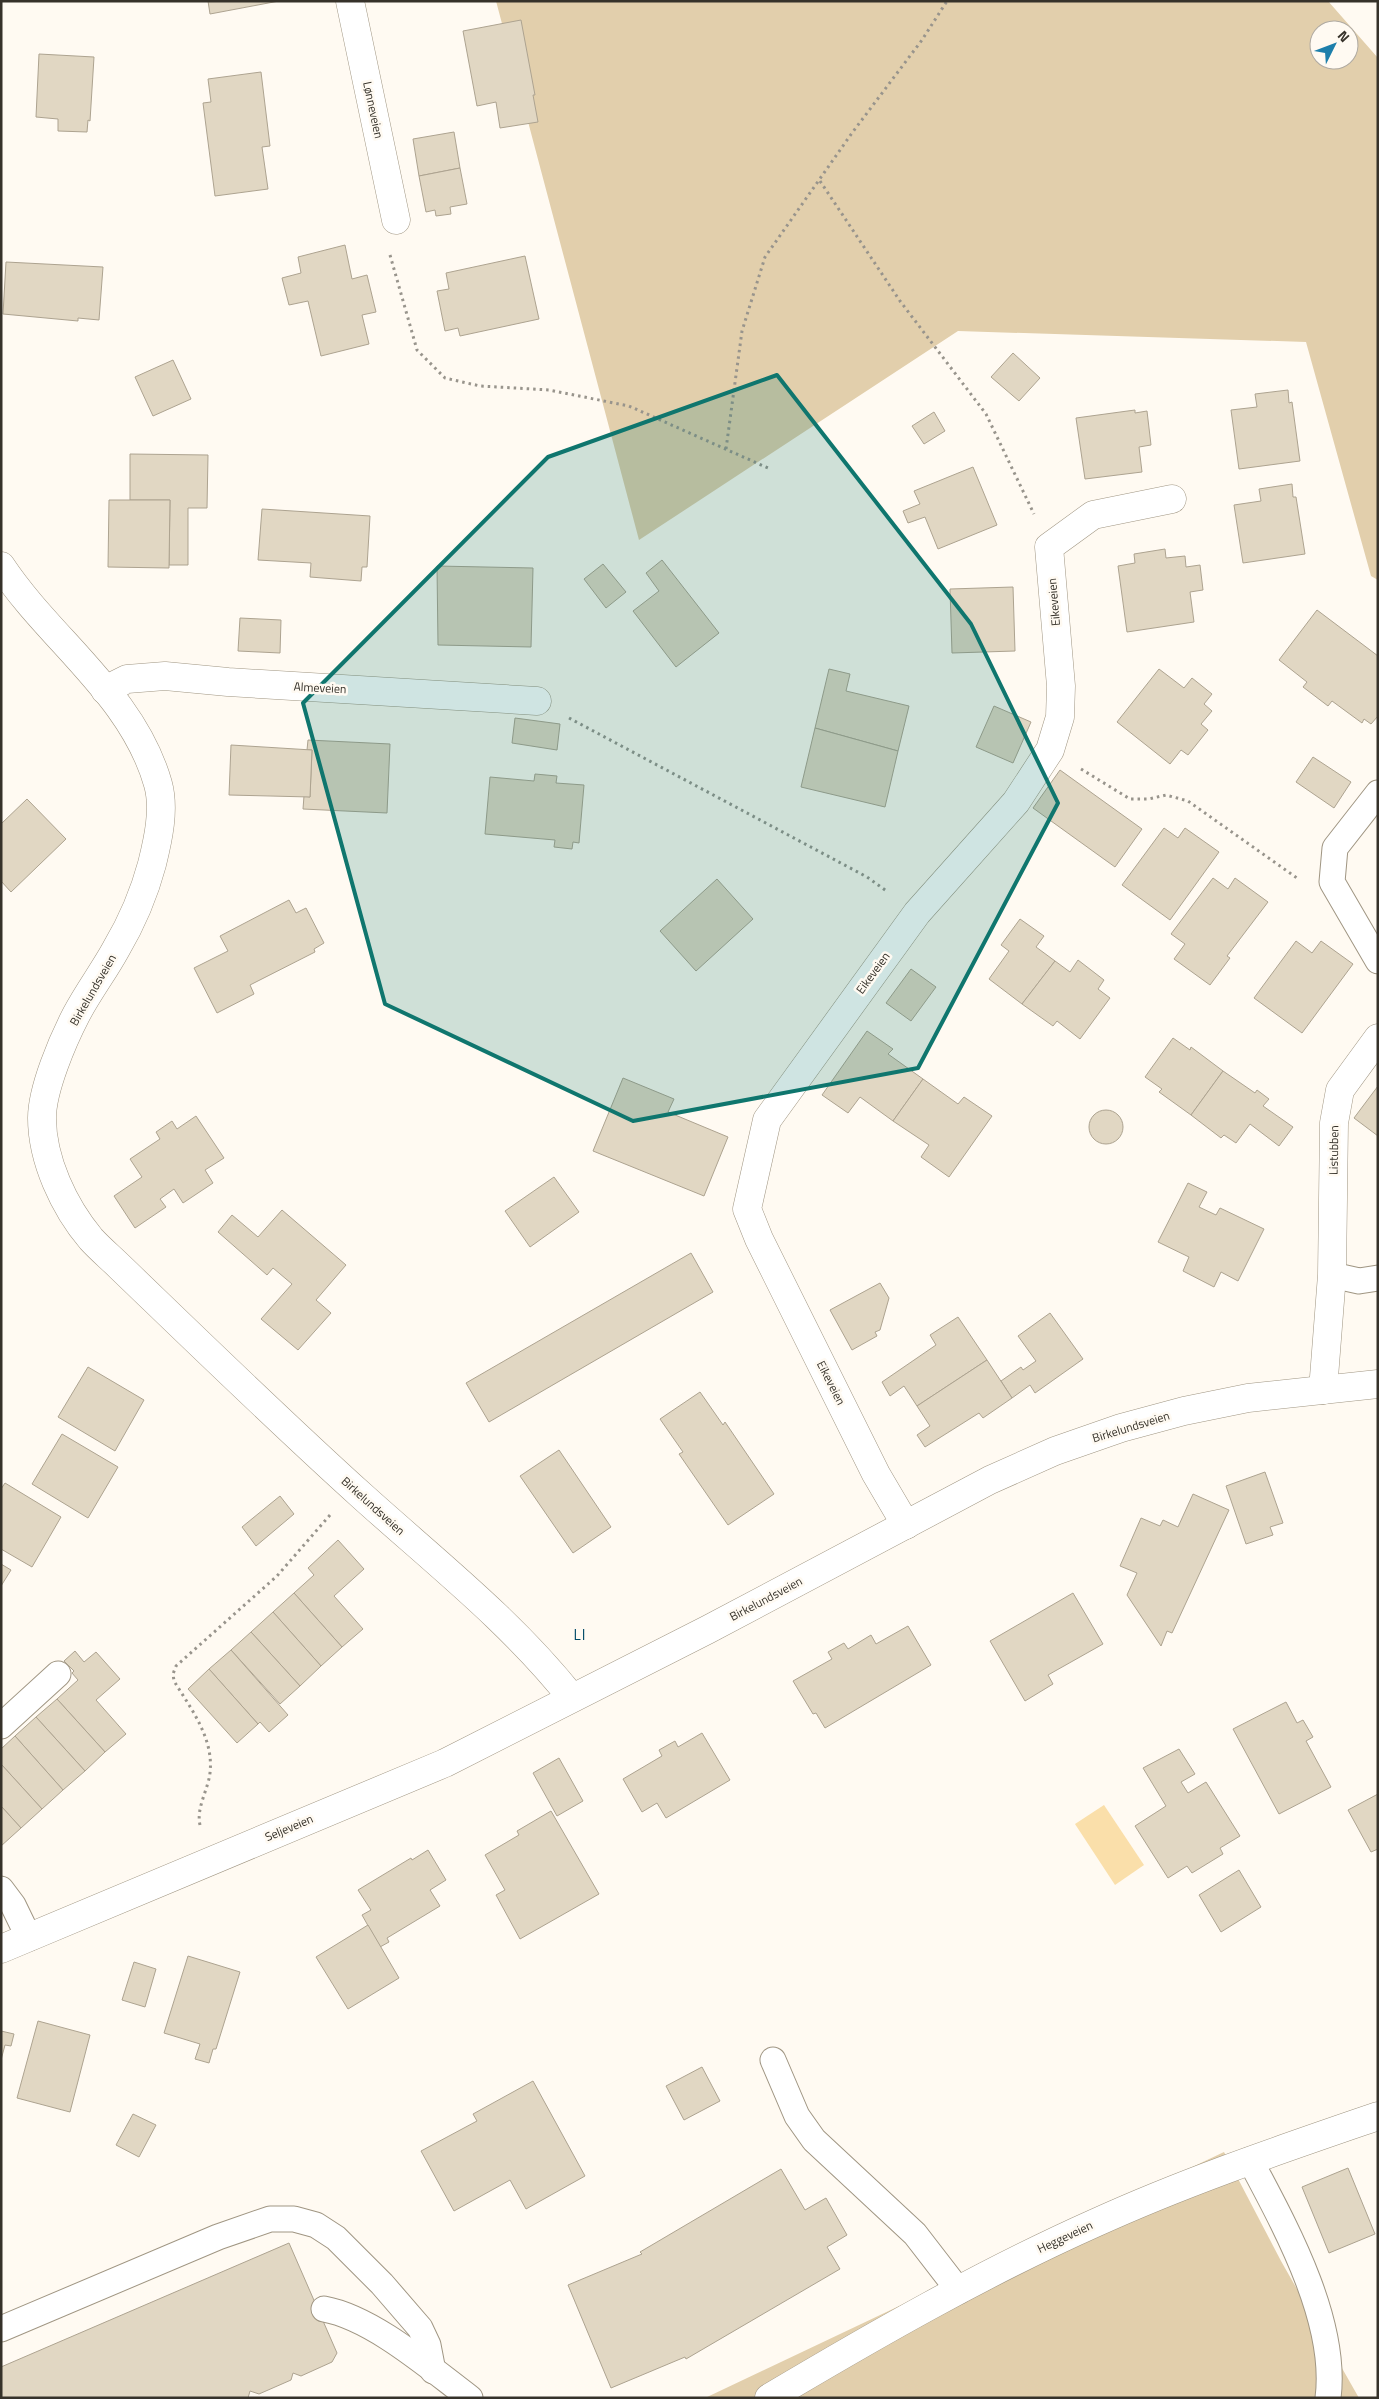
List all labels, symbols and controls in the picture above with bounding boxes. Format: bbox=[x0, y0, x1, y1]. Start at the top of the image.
north arrow bbox=[1309, 20, 1359, 70]
text: N bbox=[1333, 25, 1355, 47]
street label: Lønneveien bbox=[358, 80, 389, 140]
street label: Eikeveien bbox=[1042, 577, 1065, 627]
street label: Almeveien bbox=[293, 677, 347, 698]
street label: Eikeveien bbox=[851, 948, 894, 998]
street label: Birkelundsveien bbox=[64, 950, 121, 1029]
street label: Listubben bbox=[1324, 1125, 1343, 1175]
street label: Eikeveien bbox=[812, 1357, 851, 1408]
street label: Birkelundsveien bbox=[1090, 1406, 1172, 1447]
street label: Birkelundsveien bbox=[337, 1472, 409, 1539]
street label: Birkelundsveien bbox=[726, 1571, 806, 1626]
district label: LI bbox=[574, 1623, 586, 1646]
street label: Seljeveien bbox=[262, 1809, 316, 1846]
street label: Heggeveien bbox=[1034, 2215, 1096, 2258]

